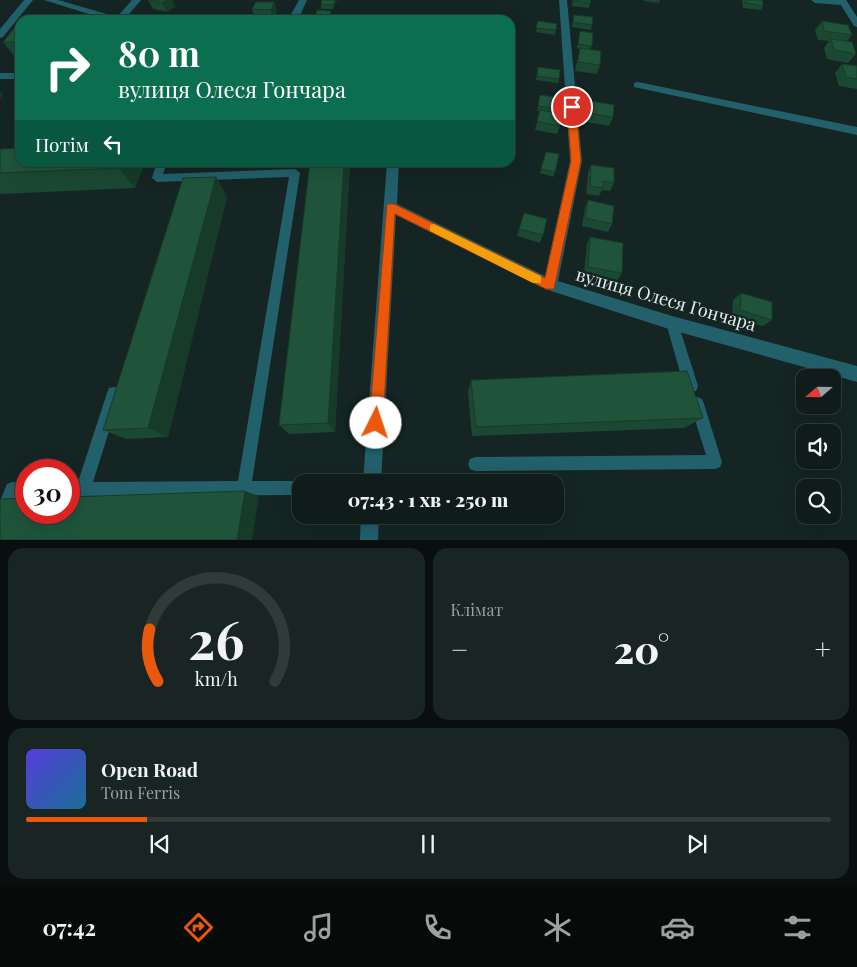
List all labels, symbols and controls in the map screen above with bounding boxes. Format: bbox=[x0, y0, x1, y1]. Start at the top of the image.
text: 80 m bbox=[118, 29, 200, 76]
icon: right bbox=[35, 35, 100, 100]
text: вулиця Олеся Гончара bbox=[118, 74, 346, 104]
pin bbox=[551, 86, 593, 128]
icon: arrive bbox=[558, 93, 586, 121]
icon: left bbox=[99, 130, 127, 158]
text: Потім bbox=[35, 131, 89, 157]
street label: вулиця Олеся Гончара bbox=[573, 262, 759, 336]
north arrow bbox=[796, 369, 841, 414]
map controls bbox=[796, 369, 841, 524]
position arrow bbox=[349, 396, 401, 448]
button: sound bbox=[796, 424, 841, 469]
speed limit sign: 30 bbox=[15, 459, 80, 524]
button: search bbox=[796, 479, 841, 524]
text: 07:43 · 1 хв · 250 m bbox=[348, 486, 508, 512]
text: Клімат bbox=[451, 599, 503, 620]
text: 26 bbox=[188, 604, 244, 673]
text: 20° bbox=[614, 623, 669, 674]
text: − bbox=[451, 630, 469, 667]
text: + bbox=[815, 630, 831, 667]
text: km/h bbox=[195, 667, 238, 690]
text: Open Road bbox=[101, 756, 198, 782]
text: Tom Ferris bbox=[101, 782, 180, 803]
icon: previous bbox=[146, 830, 174, 858]
icon: pause bbox=[414, 830, 442, 858]
icon: next bbox=[683, 830, 711, 858]
icon: directions bbox=[181, 910, 216, 945]
icon: music bbox=[301, 910, 336, 945]
icon: phone bbox=[420, 910, 455, 945]
icon: climate bbox=[540, 910, 575, 945]
icon: car bbox=[660, 910, 695, 945]
icon: filters bbox=[780, 910, 815, 945]
text: 07:42 bbox=[42, 912, 96, 942]

